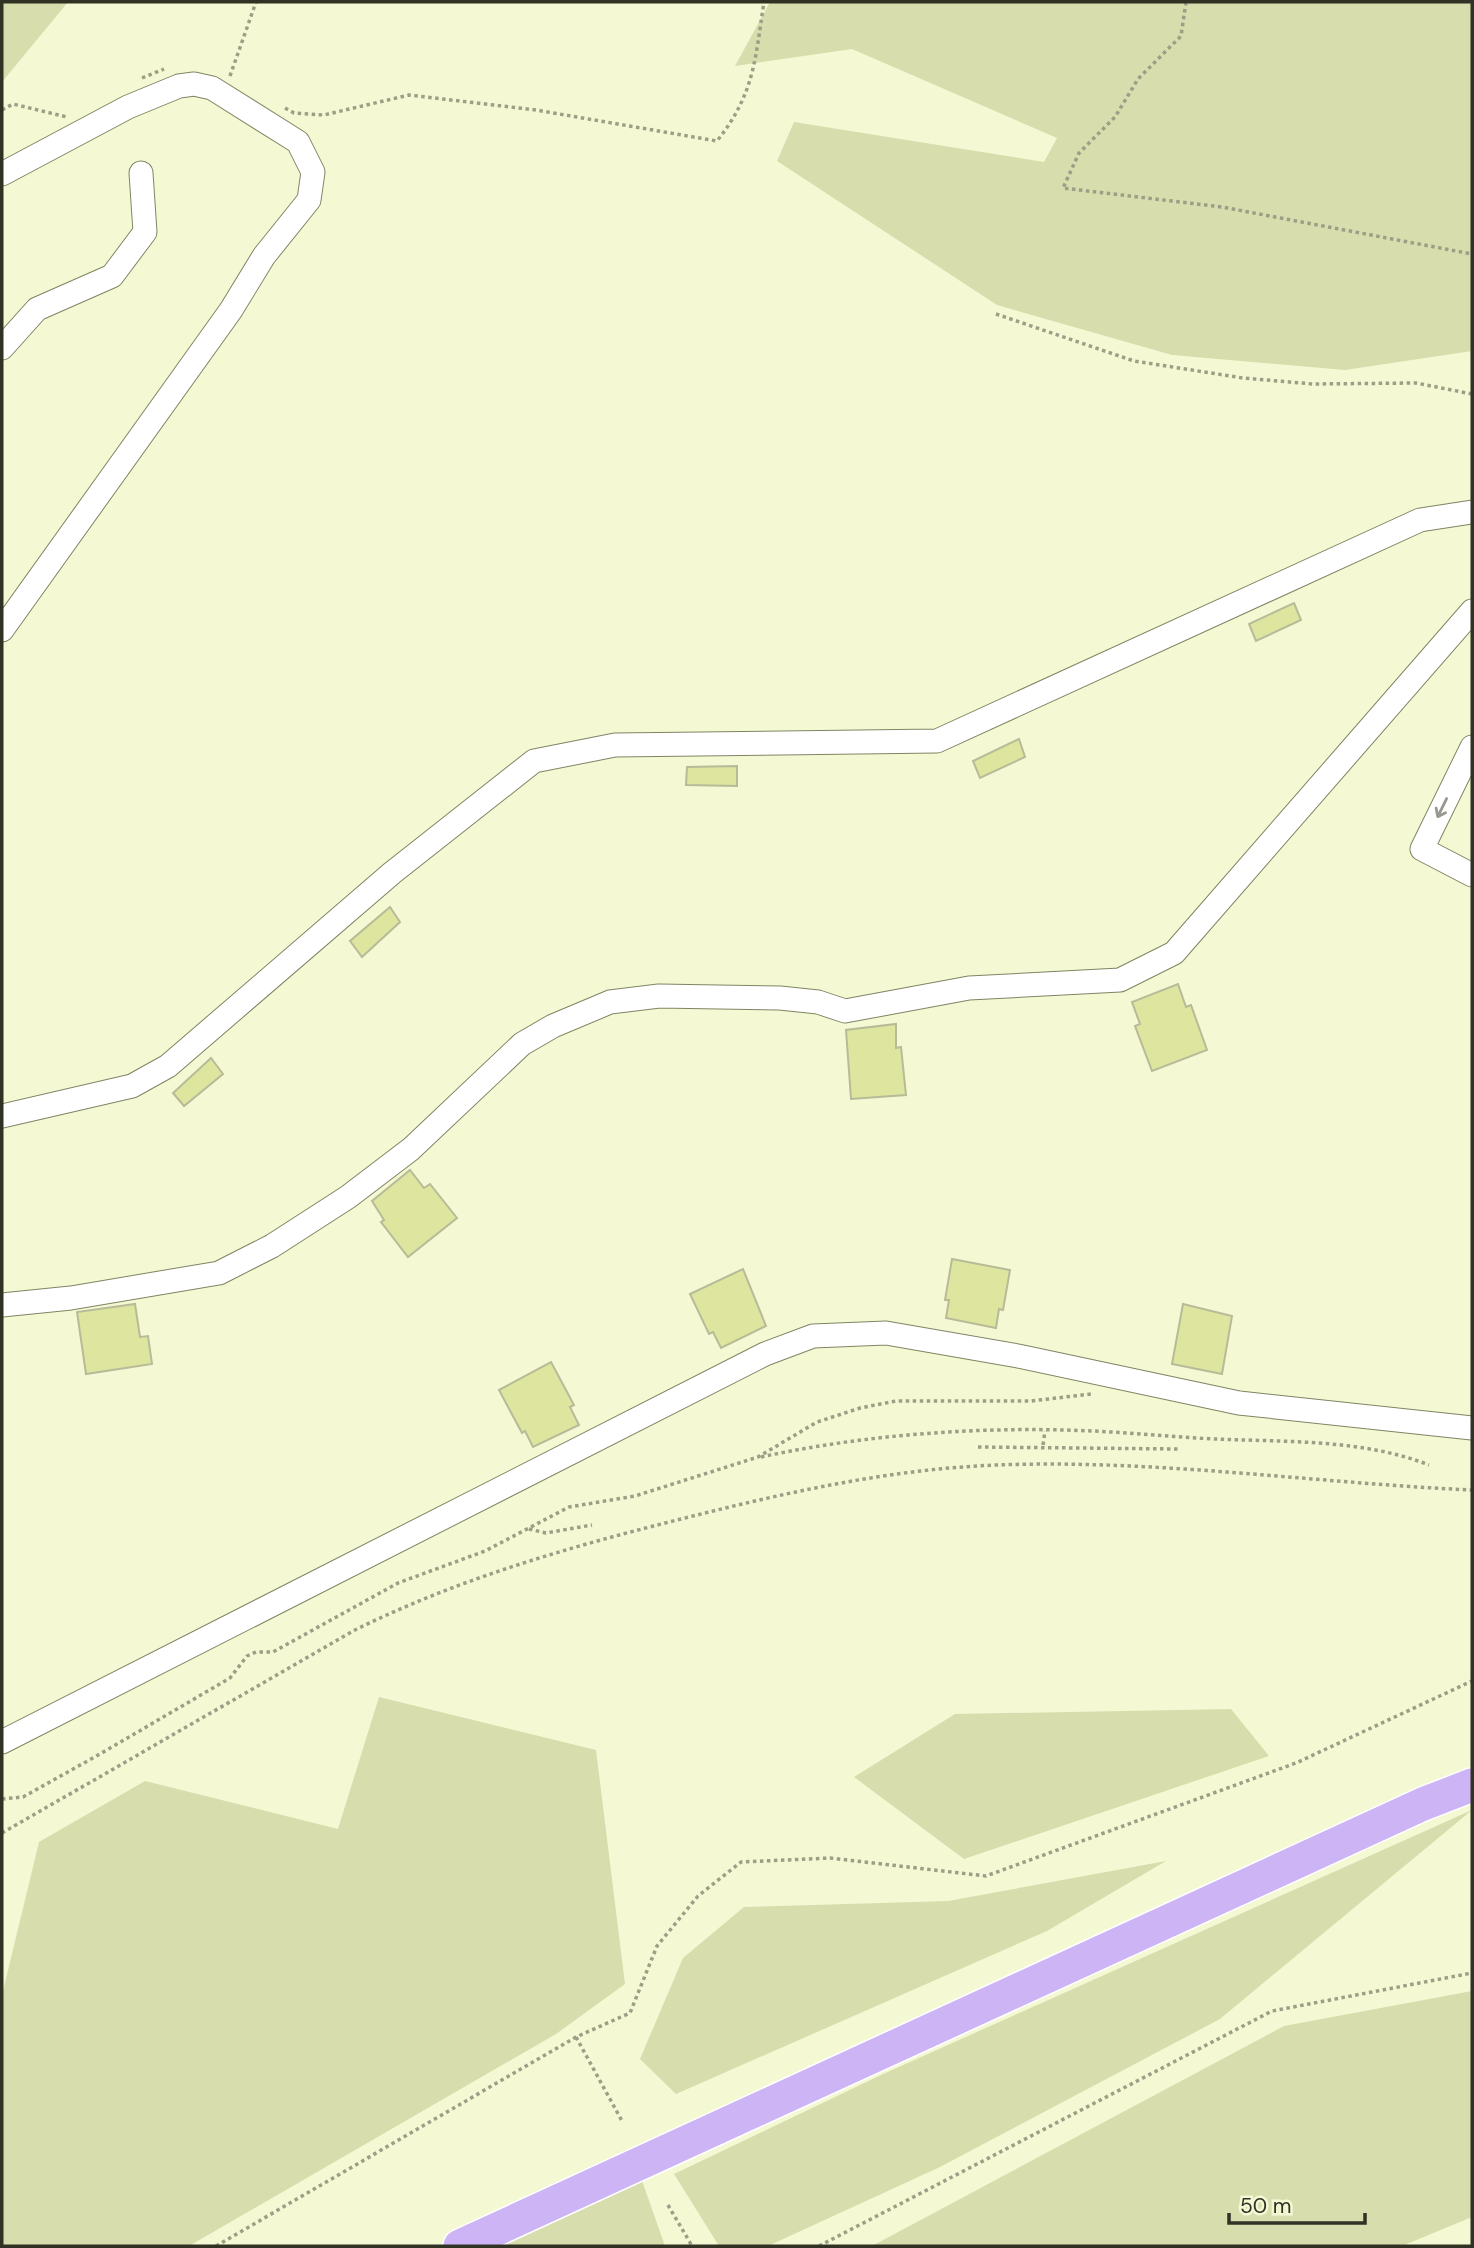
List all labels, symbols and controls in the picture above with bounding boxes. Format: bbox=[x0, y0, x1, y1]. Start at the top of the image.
one-way arrow bbox=[1435, 797, 1448, 818]
scale bar bbox=[1229, 2182, 1366, 2226]
text: 50 m bbox=[1240, 2192, 1291, 2220]

